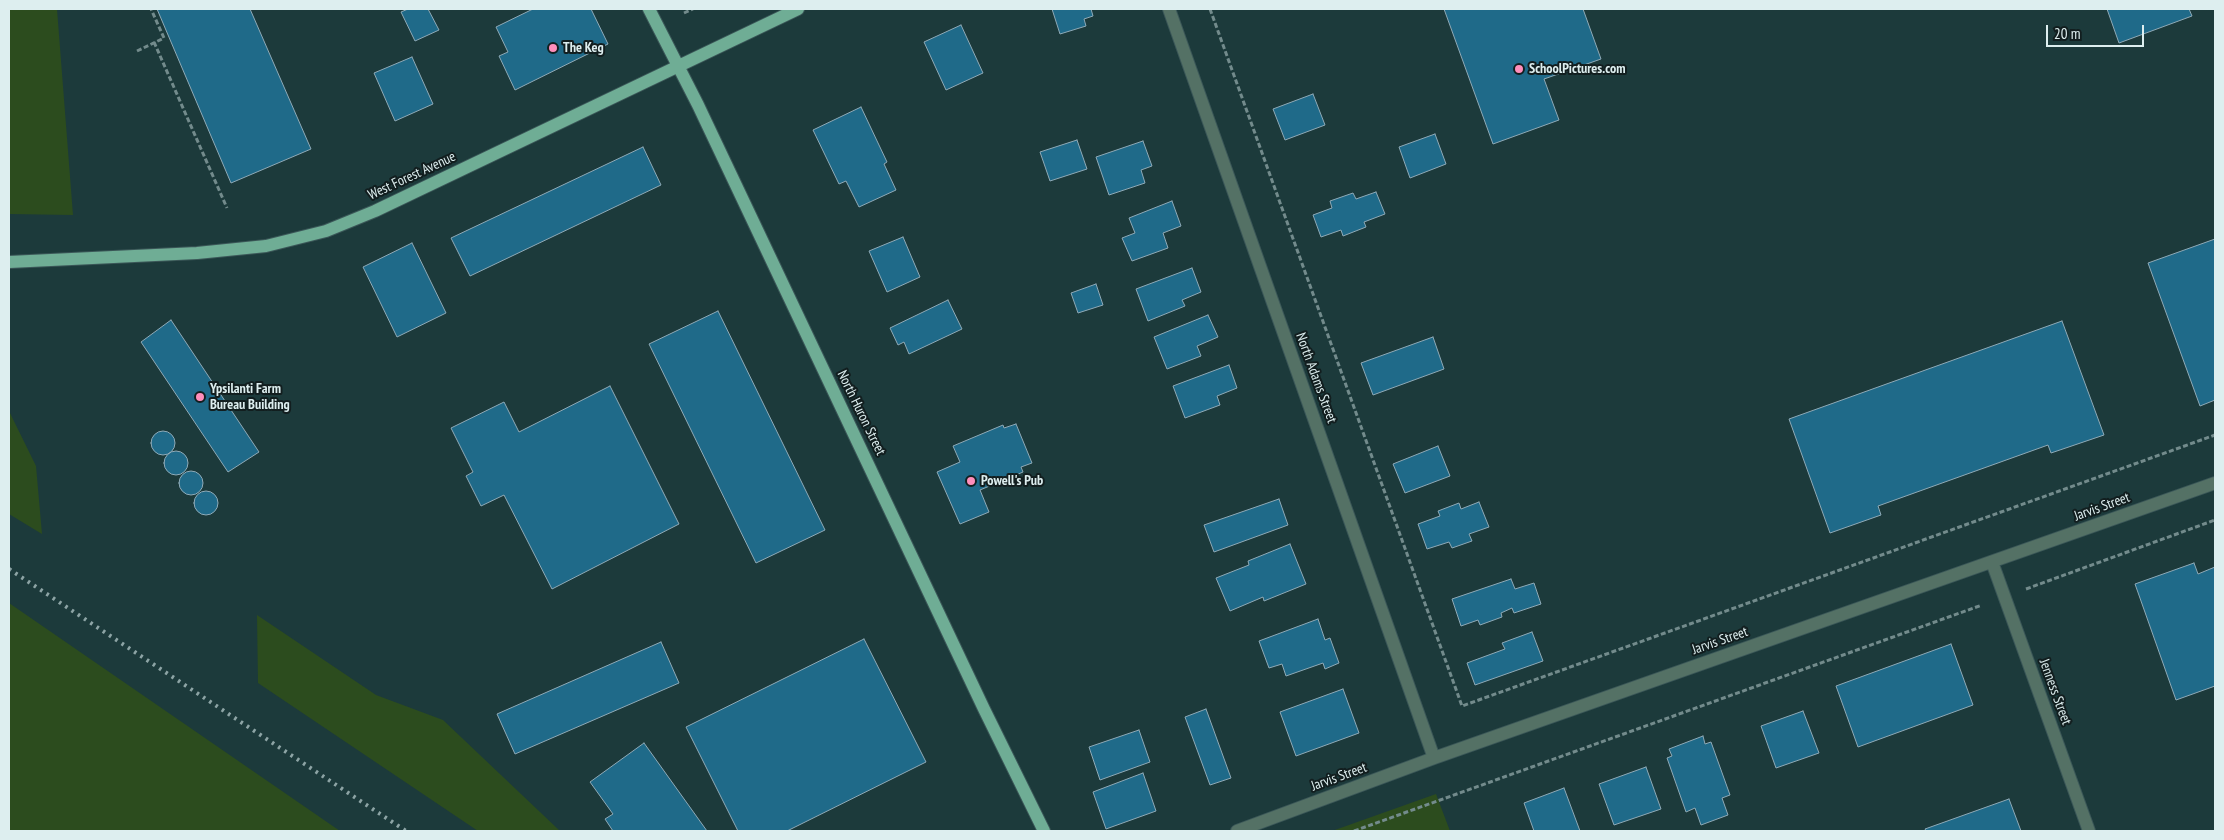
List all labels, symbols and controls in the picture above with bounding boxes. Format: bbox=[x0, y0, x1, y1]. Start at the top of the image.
scale bar bbox=[2049, 15, 2146, 47]
text: 20 m bbox=[2054, 24, 2080, 43]
place label: The Keg bbox=[563, 40, 604, 56]
marker: The Keg bbox=[547, 42, 559, 54]
place label: SchoolPictures.com bbox=[1529, 61, 1625, 77]
marker: SchoolPictures.com bbox=[1513, 63, 1525, 75]
street label: West Forest Avenue bbox=[366, 148, 458, 204]
street label: North Adams Street bbox=[1292, 331, 1340, 425]
street label: North Huron Street bbox=[833, 368, 889, 458]
place label: Ypsilanti Farm Bureau Building bbox=[210, 381, 290, 414]
marker: Ypsilanti Farm Bureau Building bbox=[194, 391, 206, 403]
place label: Powell's Pub bbox=[981, 473, 1043, 489]
marker: Powell's Pub bbox=[965, 475, 977, 487]
street label: Jarvis Street bbox=[2072, 489, 2132, 525]
street label: Jarvis Street bbox=[1690, 624, 1750, 658]
street label: Jenness Street bbox=[2035, 657, 2075, 727]
street label: Jarvis Street bbox=[1309, 759, 1369, 795]

